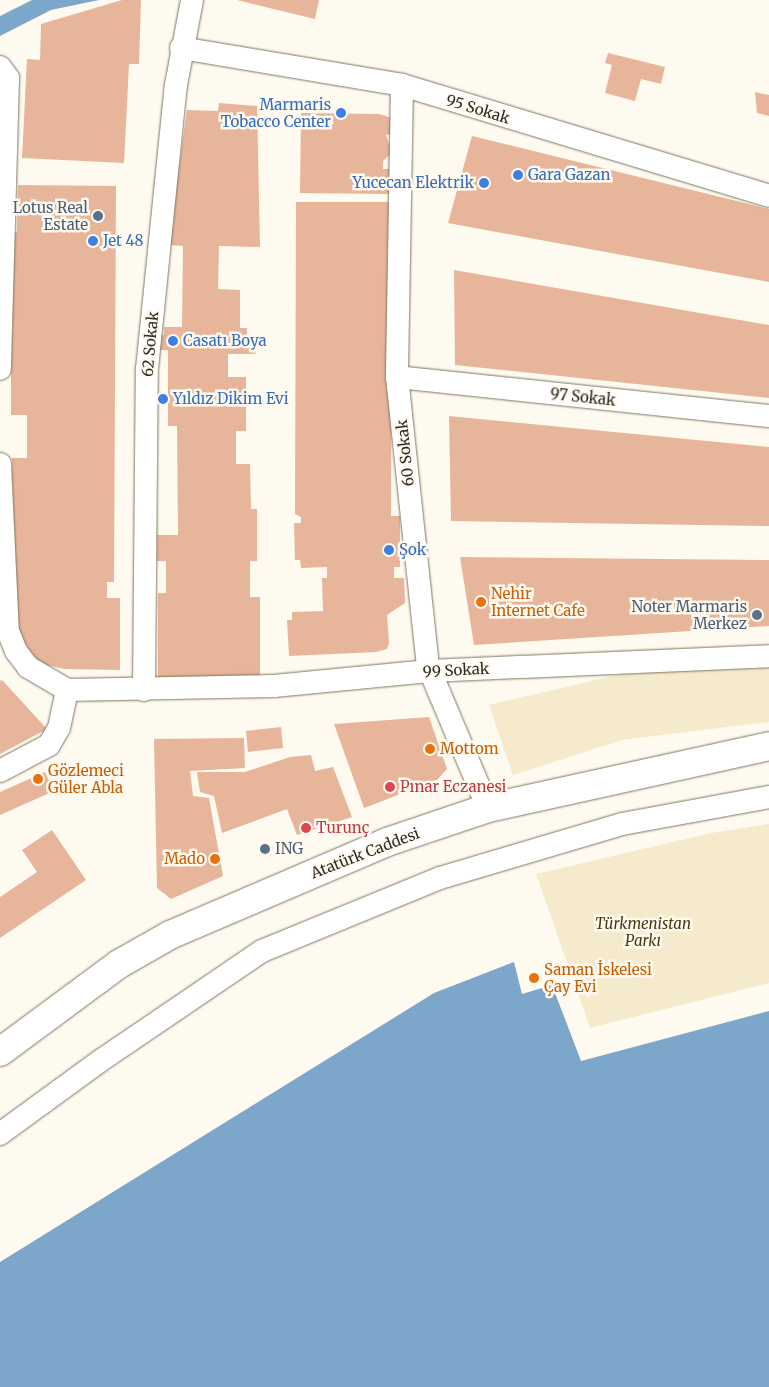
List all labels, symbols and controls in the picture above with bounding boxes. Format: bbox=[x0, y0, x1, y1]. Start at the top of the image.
street label: 95 Sokak bbox=[444, 91, 512, 127]
place label: Marmaris Tobacco Center bbox=[221, 95, 331, 130]
marker: Marmaris Tobacco Center bbox=[335, 107, 347, 119]
place label: Gara Gazan bbox=[528, 166, 610, 184]
marker: Gara Gazan bbox=[512, 169, 524, 181]
place label: Yucecan Elektrik bbox=[353, 174, 474, 192]
marker: Yucecan Elektrik bbox=[478, 177, 490, 189]
place label: Lotus Real Estate bbox=[13, 198, 88, 233]
marker: Lotus Real Estate bbox=[92, 210, 104, 222]
place label: Jet 48 bbox=[103, 232, 144, 250]
marker: Jet 48 bbox=[87, 235, 99, 247]
street label: 62 Sokak bbox=[138, 311, 162, 377]
place label: Casatı Boya bbox=[183, 332, 267, 350]
marker: Casatı Boya bbox=[167, 335, 179, 347]
street label: 97 Sokak bbox=[549, 385, 617, 409]
place label: Yıldız Dikim Evi bbox=[173, 390, 289, 408]
marker: Yıldız Dikim Evi bbox=[157, 393, 169, 405]
street label: 60 Sokak bbox=[393, 419, 417, 487]
place label: Şok bbox=[399, 541, 426, 559]
marker: Şok bbox=[383, 544, 395, 556]
place label: Nehir Internet Cafe bbox=[491, 584, 585, 619]
marker: Nehir Internet Cafe bbox=[475, 596, 487, 608]
place label: Noter Marmaris Merkez bbox=[631, 597, 747, 632]
marker: Noter Marmaris Merkez bbox=[751, 609, 763, 621]
street label: 99 Sokak bbox=[422, 659, 490, 681]
place label: Mottom bbox=[440, 740, 499, 758]
marker: Mottom bbox=[424, 743, 436, 755]
place label: Gözlemeci Güler Abla bbox=[48, 761, 124, 796]
marker: Gözlemeci Güler Abla bbox=[32, 773, 44, 785]
place label: Pınar Eczanesi bbox=[400, 778, 506, 796]
marker: Pınar Eczanesi bbox=[384, 781, 396, 793]
place label: Turunç bbox=[316, 819, 369, 837]
marker: Turunç bbox=[300, 822, 312, 834]
street label: Atatürk Caddesi bbox=[308, 824, 422, 882]
place label: ING bbox=[275, 840, 303, 858]
marker: ING bbox=[259, 843, 271, 855]
place label: Mado bbox=[164, 850, 205, 868]
marker: Mado bbox=[209, 853, 221, 865]
park label: Türkmenistan Parkı bbox=[595, 914, 691, 949]
place label: Saman İskelesi Çay Evi bbox=[544, 960, 652, 995]
marker: Saman İskelesi Çay Evi bbox=[528, 972, 540, 984]

